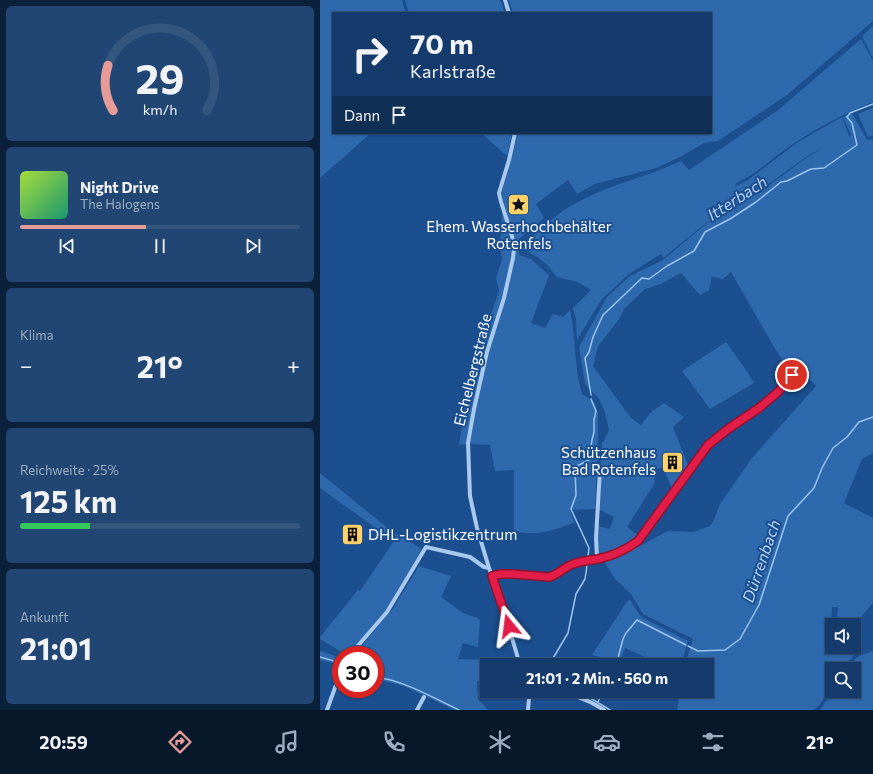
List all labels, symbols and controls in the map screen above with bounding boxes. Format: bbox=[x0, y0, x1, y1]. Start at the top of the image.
text: 70 m bbox=[410, 26, 474, 60]
icon: right bbox=[344, 28, 396, 80]
text: 29 bbox=[135, 52, 185, 103]
text: Karlstraße bbox=[410, 60, 496, 82]
text: km/h bbox=[143, 100, 177, 118]
icon: arrive bbox=[388, 104, 410, 126]
text: Dann bbox=[344, 106, 380, 124]
water label: Itterbach bbox=[703, 171, 770, 224]
text: Night Drive bbox=[80, 178, 159, 196]
place icon: Ehem. Wasserhochbehälter Rotenfels bbox=[506, 191, 532, 217]
text: The Halogens bbox=[80, 196, 160, 212]
place label: Ehem. Wasserhochbehälter Rotenfels bbox=[426, 217, 612, 252]
icon: previous bbox=[56, 235, 78, 257]
icon: pause bbox=[149, 235, 171, 257]
icon: next bbox=[242, 235, 264, 257]
street label: Eichelbergstraße bbox=[449, 312, 495, 428]
text: Klima bbox=[20, 327, 54, 343]
text: 21° bbox=[137, 347, 183, 384]
text: − bbox=[20, 352, 33, 379]
text: + bbox=[287, 352, 300, 379]
pin bbox=[775, 358, 809, 392]
icon: arrive bbox=[781, 364, 803, 386]
place label: Schützenhaus Bad Rotenfels bbox=[561, 443, 656, 478]
building icon: Schützenhaus Bad Rotenfels bbox=[659, 449, 685, 475]
text: Reichweite · 25% bbox=[20, 462, 119, 478]
text: 125 km bbox=[20, 482, 117, 519]
water label: Dürrenbach bbox=[738, 517, 783, 604]
building icon: DHL-Logistikzentrum bbox=[340, 522, 366, 548]
place label: DHL-Logistikzentrum bbox=[368, 525, 517, 543]
position arrow bbox=[488, 605, 530, 647]
text: Ankunft bbox=[20, 609, 69, 625]
map controls bbox=[825, 618, 861, 698]
button: sound bbox=[825, 618, 861, 654]
text: 21:01 bbox=[20, 629, 92, 666]
speed limit sign: 30 bbox=[332, 646, 384, 698]
button: search bbox=[825, 662, 861, 698]
text: 21:01 · 2 Min. · 560 m bbox=[526, 669, 668, 687]
icon: directions bbox=[166, 728, 194, 756]
icon: music bbox=[273, 728, 301, 756]
icon: phone bbox=[380, 728, 408, 756]
icon: climate bbox=[486, 728, 514, 756]
icon: car bbox=[593, 728, 621, 756]
icon: filters bbox=[699, 728, 727, 756]
text: 20:59 bbox=[39, 731, 88, 753]
text: 21° bbox=[806, 731, 834, 753]

